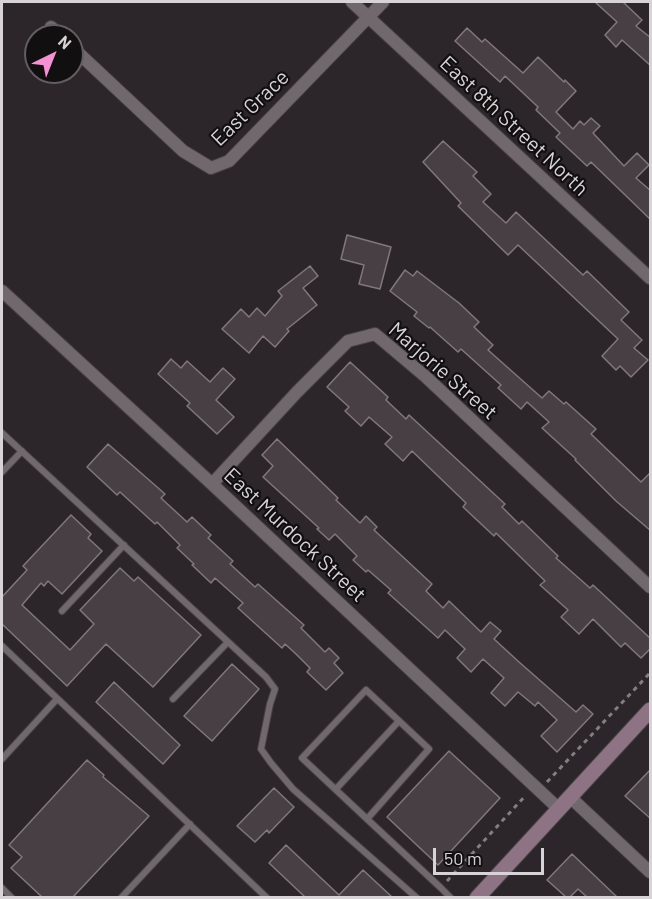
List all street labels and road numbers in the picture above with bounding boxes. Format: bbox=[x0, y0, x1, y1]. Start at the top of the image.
street label: East 8th Street North bbox=[435, 51, 593, 201]
street label: East Grace bbox=[206, 65, 294, 151]
street label: Marjorie Street bbox=[384, 317, 502, 425]
street label: East Murdock Street bbox=[219, 463, 371, 607]

